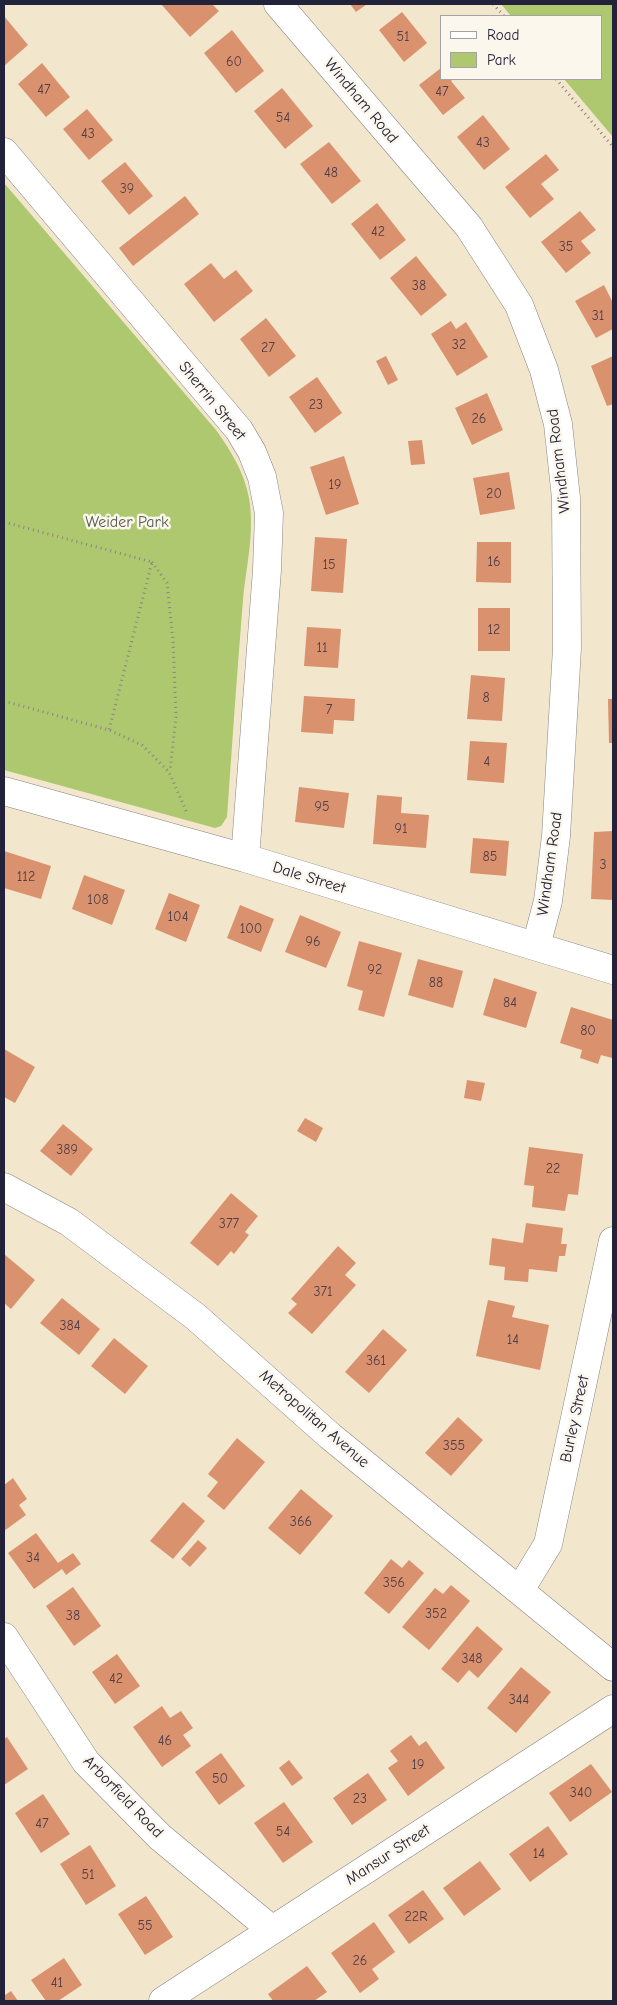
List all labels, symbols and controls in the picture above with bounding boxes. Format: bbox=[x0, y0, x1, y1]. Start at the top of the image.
legend bbox=[440, 15, 602, 80]
text: Road bbox=[487, 26, 519, 44]
house number: 51 bbox=[396, 29, 410, 45]
text: Park bbox=[487, 51, 516, 69]
house number: 60 bbox=[226, 54, 242, 70]
street label: Windham Road bbox=[320, 55, 402, 147]
house number: 47 bbox=[37, 82, 51, 98]
house number: 47 bbox=[435, 84, 449, 100]
house number: 54 bbox=[276, 110, 290, 126]
house number: 43 bbox=[81, 126, 95, 142]
house number: 43 bbox=[476, 135, 490, 151]
house number: 48 bbox=[324, 165, 338, 181]
house number: 39 bbox=[120, 181, 134, 197]
house number: 42 bbox=[371, 224, 385, 240]
house number: 35 bbox=[559, 239, 573, 255]
house number: 38 bbox=[412, 278, 426, 294]
house number: 31 bbox=[592, 308, 604, 324]
house number: 32 bbox=[452, 337, 466, 353]
house number: 27 bbox=[261, 340, 275, 356]
street label: Sherrin Street bbox=[174, 358, 250, 444]
house number: 23 bbox=[309, 397, 323, 413]
street label: Windham Road bbox=[543, 408, 575, 514]
house number: 26 bbox=[472, 411, 486, 427]
house number: 19 bbox=[329, 477, 341, 493]
house number: 20 bbox=[486, 486, 502, 502]
park label: Weider Park bbox=[85, 512, 169, 532]
house number: 16 bbox=[487, 554, 501, 570]
house number: 15 bbox=[322, 557, 336, 573]
house number: 12 bbox=[488, 622, 500, 638]
house number: 11 bbox=[316, 640, 328, 656]
house number: 8 bbox=[482, 690, 490, 706]
house number: 7 bbox=[326, 702, 332, 718]
house number: 4 bbox=[484, 754, 490, 770]
house number: 95 bbox=[314, 799, 330, 815]
street label: Windham Road bbox=[533, 811, 567, 917]
house number: 91 bbox=[395, 821, 407, 837]
house number: 85 bbox=[483, 849, 497, 865]
house number: 3 bbox=[599, 857, 607, 873]
street label: Dale Street bbox=[270, 858, 348, 898]
house number: 112 bbox=[17, 869, 35, 885]
house number: 108 bbox=[87, 892, 109, 908]
house number: 104 bbox=[168, 909, 188, 925]
house number: 100 bbox=[240, 921, 262, 937]
house number: 96 bbox=[305, 934, 321, 950]
house number: 92 bbox=[368, 962, 382, 978]
house number: 88 bbox=[429, 975, 443, 991]
house number: 84 bbox=[503, 995, 517, 1011]
house number: 80 bbox=[580, 1023, 596, 1039]
house number: 389 bbox=[56, 1142, 78, 1158]
house number: 22 bbox=[546, 1161, 560, 1177]
house number: 377 bbox=[219, 1216, 239, 1232]
house number: 371 bbox=[313, 1284, 333, 1300]
house number: 384 bbox=[59, 1318, 81, 1334]
house number: 14 bbox=[507, 1332, 519, 1348]
house number: 361 bbox=[366, 1353, 386, 1369]
street label: Metropolitan Avenue bbox=[255, 1366, 373, 1472]
street label: Burley Street bbox=[556, 1374, 594, 1464]
house number: 355 bbox=[443, 1438, 465, 1454]
house number: 366 bbox=[290, 1514, 312, 1530]
house number: 34 bbox=[26, 1550, 40, 1566]
house number: 356 bbox=[383, 1575, 405, 1591]
house number: 352 bbox=[425, 1606, 447, 1622]
house number: 38 bbox=[66, 1608, 80, 1624]
house number: 348 bbox=[461, 1651, 483, 1667]
house number: 42 bbox=[109, 1671, 123, 1687]
house number: 344 bbox=[509, 1692, 529, 1708]
house number: 46 bbox=[158, 1733, 172, 1749]
street label: Arborfield Road bbox=[79, 1752, 167, 1842]
house number: 19 bbox=[412, 1757, 424, 1773]
house number: 50 bbox=[212, 1771, 228, 1787]
house number: 340 bbox=[570, 1785, 592, 1801]
house number: 23 bbox=[353, 1791, 367, 1807]
house number: 47 bbox=[35, 1816, 49, 1832]
street label: Mansur Street bbox=[342, 1821, 434, 1889]
house number: 54 bbox=[276, 1824, 290, 1840]
house number: 14 bbox=[533, 1846, 545, 1862]
house number: 51 bbox=[81, 1867, 95, 1883]
house number: 22R bbox=[405, 1909, 427, 1925]
house number: 55 bbox=[137, 1918, 153, 1934]
house number: 26 bbox=[353, 1953, 367, 1969]
house number: 41 bbox=[51, 1975, 63, 1991]

